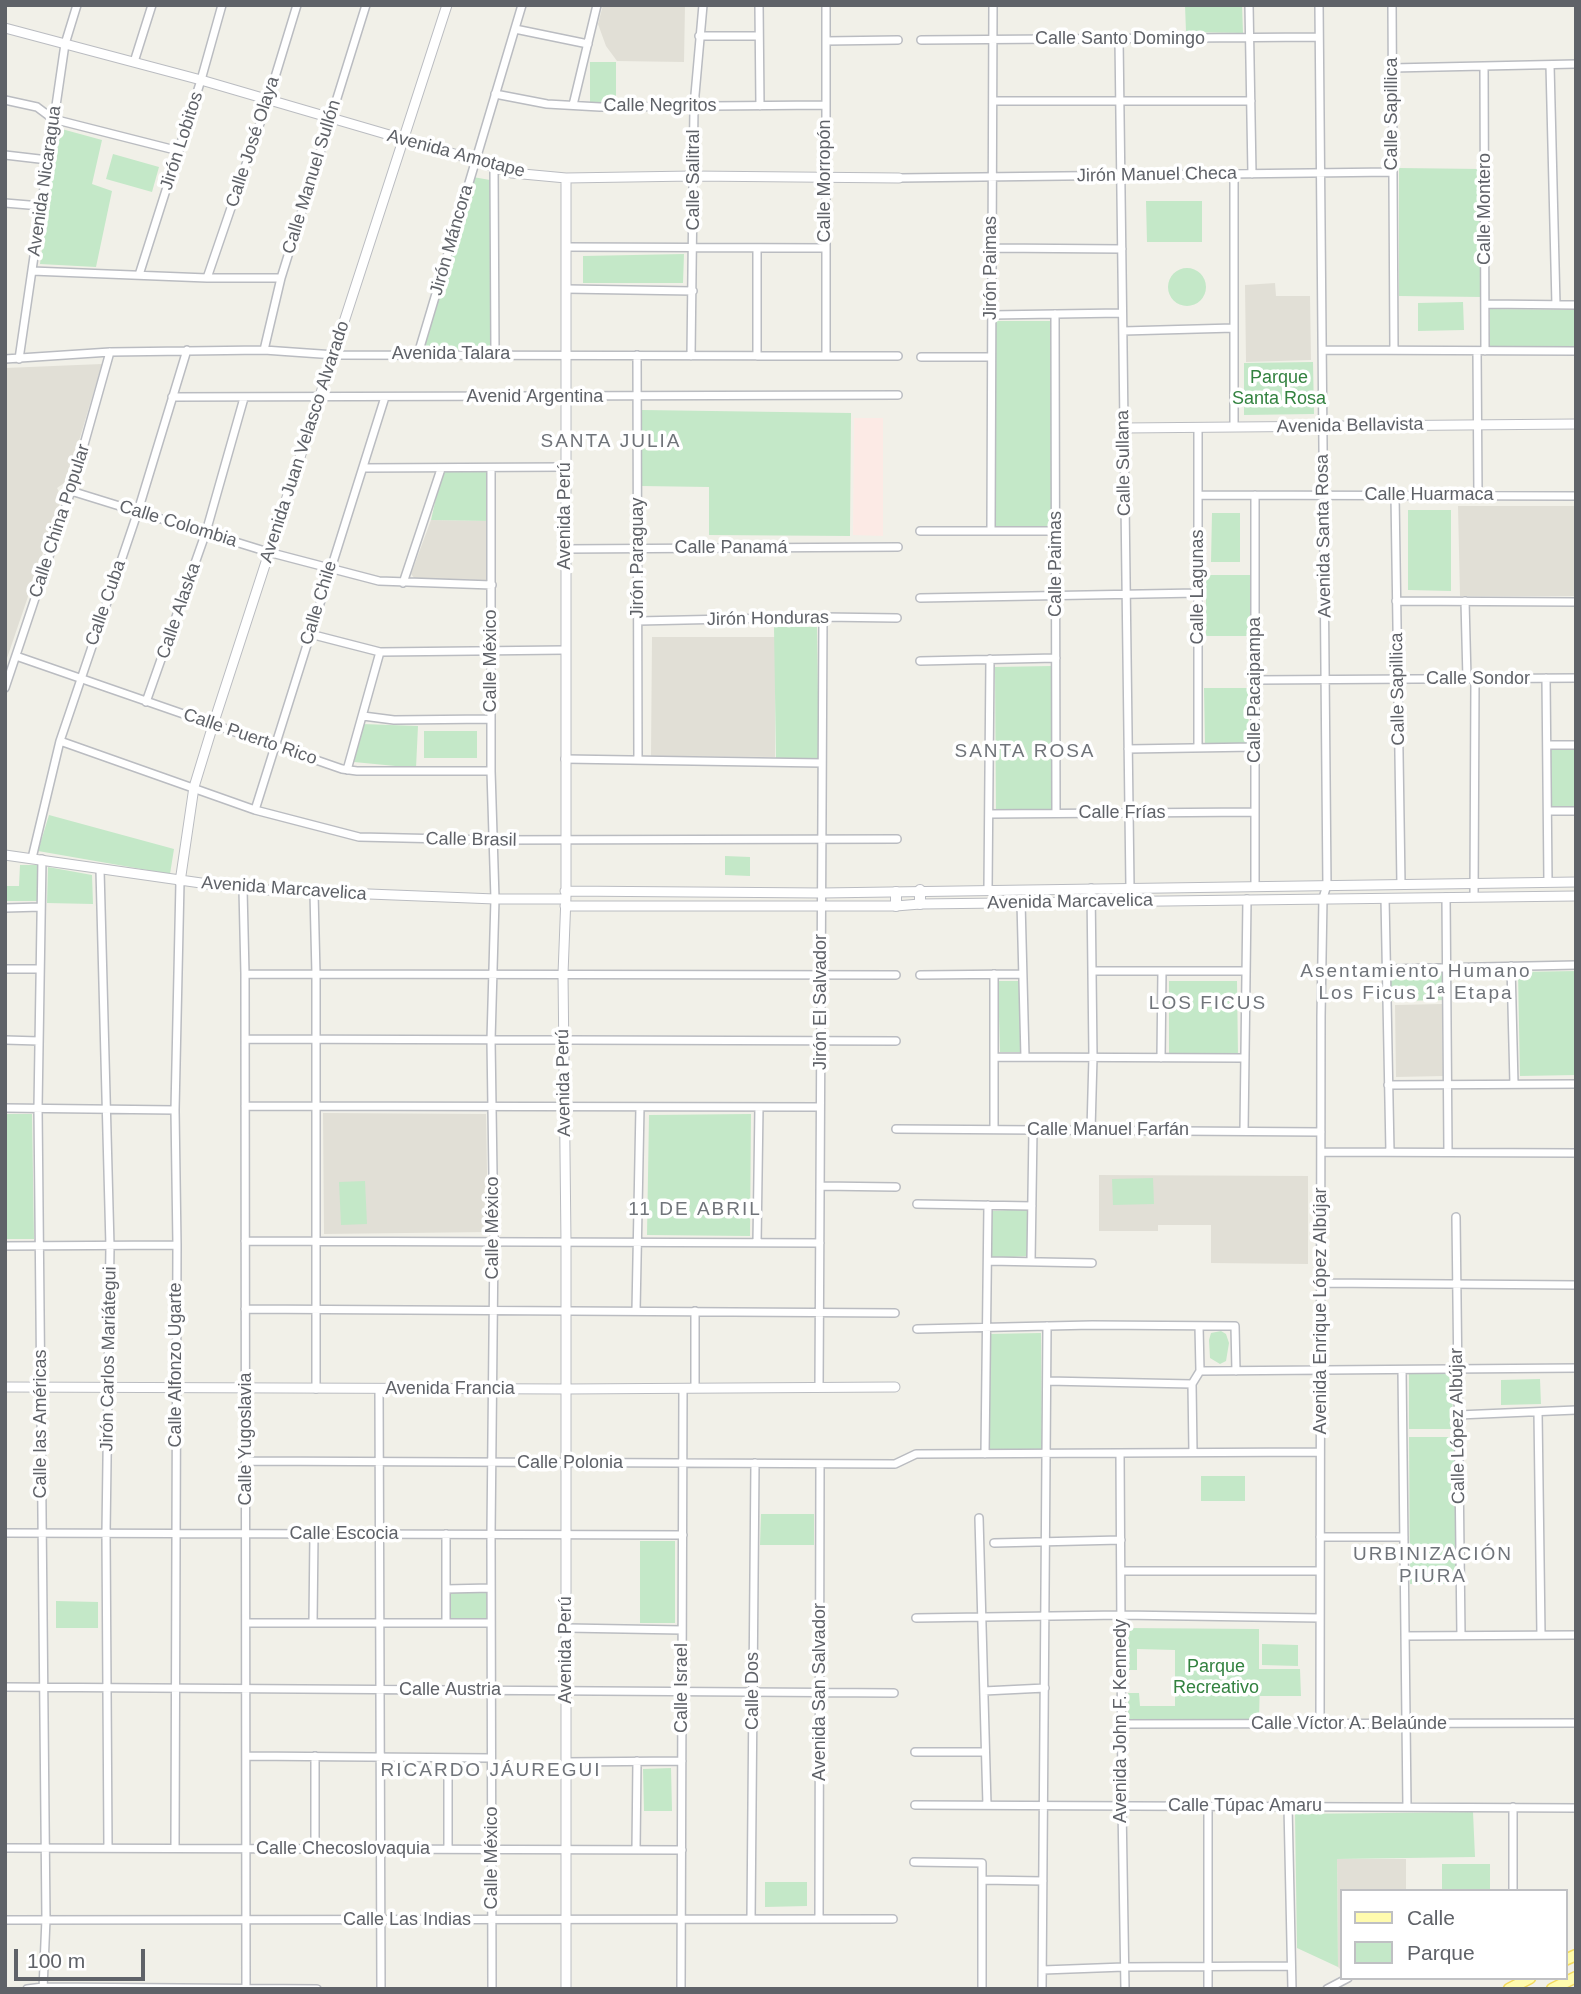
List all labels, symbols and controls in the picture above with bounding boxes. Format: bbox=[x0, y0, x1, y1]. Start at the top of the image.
street label: Calle Santo Domingo bbox=[1035, 28, 1205, 50]
street label: Calle Sapillica bbox=[1381, 57, 1403, 171]
street label: Calle José Olaya bbox=[222, 74, 284, 210]
street label: Jirón Lobitos bbox=[156, 89, 208, 193]
street label: Calle Negritos bbox=[603, 95, 717, 117]
street label: Calle Manuel Sullón bbox=[278, 97, 346, 257]
street label: Avenida Nicaragua bbox=[24, 104, 66, 258]
street label: Calle Morropón bbox=[814, 119, 836, 243]
street label: Avenida Amotape bbox=[385, 125, 527, 183]
street label: Calle Salitral bbox=[683, 129, 705, 231]
street label: Calle Montero bbox=[1474, 153, 1496, 265]
street label: Jirón Manuel Checa bbox=[1077, 163, 1237, 187]
street label: Jirón Máncora bbox=[426, 182, 478, 298]
street label: Jirón Paimas bbox=[980, 216, 1002, 320]
street label: Avenida Juan Velasco Alvarado bbox=[256, 318, 354, 566]
street label: Avenida Talara bbox=[392, 343, 510, 365]
park label: Parque Santa Rosa bbox=[1232, 367, 1326, 410]
street label: Avenid Argentina bbox=[467, 386, 603, 408]
street label: Calle Sullana bbox=[1112, 410, 1136, 516]
street label: Avenida Bellavista bbox=[1276, 414, 1424, 438]
district label: SANTA JULIA bbox=[542, 431, 680, 453]
street label: Calle China Popular bbox=[25, 442, 95, 600]
street label: Avenida Santa Rosa bbox=[1312, 454, 1336, 618]
street label: Avenida Perú bbox=[554, 462, 576, 570]
street label: Calle Huarmaca bbox=[1364, 484, 1494, 506]
street label: Calle Colombia bbox=[116, 496, 240, 552]
street label: Jirón Paraguay bbox=[627, 497, 649, 619]
street label: Calle Paimas bbox=[1045, 511, 1067, 617]
street label: Calle Lagunas bbox=[1187, 529, 1209, 645]
street label: Calle Panamá bbox=[674, 537, 788, 559]
street label: Calle Cuba bbox=[81, 557, 131, 649]
street label: Calle Chile bbox=[296, 558, 342, 648]
street label: Calle Alaska bbox=[153, 560, 205, 662]
street label: Jirón Honduras bbox=[707, 607, 829, 631]
street label: Calle México bbox=[480, 609, 502, 713]
street label: Calle Pacaipampa bbox=[1244, 617, 1266, 763]
street label: Calle Sapillica bbox=[1386, 632, 1410, 746]
street label: Calle Sondor bbox=[1426, 668, 1530, 690]
street label: Calle Puerto Rico bbox=[180, 704, 320, 770]
district label: SANTA ROSA bbox=[956, 741, 1094, 763]
street label: Calle Frías bbox=[1078, 802, 1166, 824]
street label: Calle Brasil bbox=[425, 828, 517, 852]
street label: Avenida Marcavelica bbox=[201, 872, 367, 906]
street label: Avenida Marcavelica bbox=[987, 890, 1153, 914]
street label: Jirón El Salvador bbox=[810, 934, 832, 1070]
district label: Asentamiento Humano Los Ficus 1ª Etapa bbox=[1303, 961, 1529, 1005]
district label: LOS FICUS bbox=[1150, 993, 1266, 1015]
street label: Avenida Perú bbox=[552, 1029, 576, 1137]
street label: Calle Manuel Farfán bbox=[1027, 1119, 1189, 1141]
street label: Calle México bbox=[482, 1176, 504, 1280]
street label: Avenida Enrique López Albújar bbox=[1310, 1188, 1332, 1434]
district label: 11 DE ABRIL bbox=[630, 1199, 760, 1221]
street label: Jirón Carlos Mariátegui bbox=[97, 1266, 121, 1452]
street label: Calle Alfonzo Ugarte bbox=[165, 1282, 187, 1448]
street label: Calle López Albújar bbox=[1446, 1348, 1470, 1504]
street label: Calle las Américas bbox=[30, 1349, 52, 1499]
street label: Calle Yugoslavia bbox=[235, 1372, 257, 1506]
street label: Avenida Francia bbox=[385, 1378, 515, 1400]
street label: Calle Polonia bbox=[517, 1452, 623, 1474]
street label: Calle Escocia bbox=[289, 1523, 399, 1545]
district label: URBINIZACIÓN PIURA bbox=[1354, 1544, 1512, 1588]
street label: Avenida Perú bbox=[555, 1596, 577, 1704]
street label: Avenida San Salvador bbox=[809, 1603, 831, 1781]
street label: Avenida John F. Kennedy bbox=[1110, 1619, 1132, 1823]
street label: Calle Israel bbox=[671, 1643, 693, 1733]
street label: Calle Dos bbox=[742, 1652, 764, 1730]
park label: Parque Recreativo bbox=[1173, 1656, 1259, 1698]
street label: Calle Austria bbox=[399, 1679, 501, 1701]
street label: Calle Víctor A. Belaúnde bbox=[1251, 1713, 1447, 1735]
district label: RICARDO JÁUREGUI bbox=[383, 1760, 599, 1782]
street label: Calle Túpac Amaru bbox=[1168, 1795, 1322, 1817]
street label: Calle México bbox=[481, 1806, 503, 1910]
street label: Calle Checoslovaquia bbox=[256, 1838, 430, 1860]
legend bbox=[1340, 1889, 1567, 1980]
text: Calle bbox=[1407, 1906, 1455, 1929]
street label: Calle Las Indias bbox=[343, 1909, 471, 1931]
scale bar bbox=[18, 1934, 149, 1978]
text: Parque bbox=[1407, 1941, 1475, 1964]
text: 100 m bbox=[27, 1949, 85, 1972]

